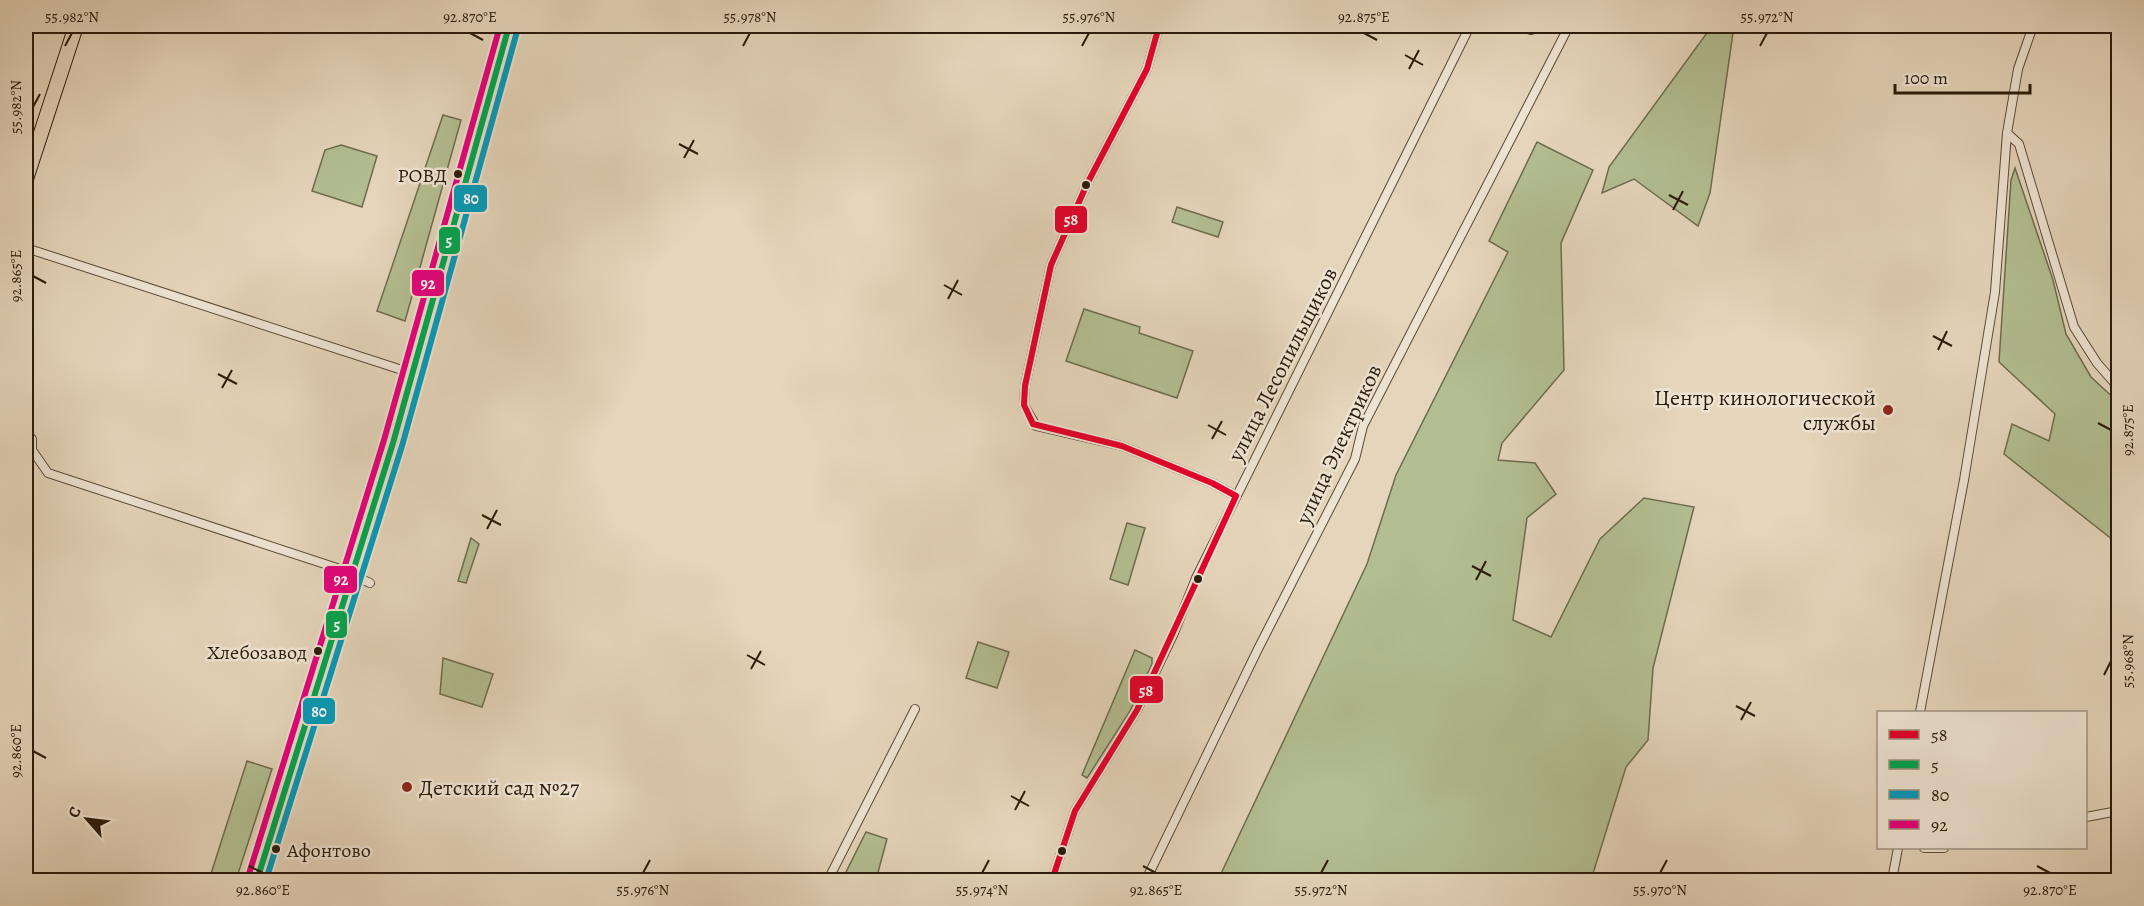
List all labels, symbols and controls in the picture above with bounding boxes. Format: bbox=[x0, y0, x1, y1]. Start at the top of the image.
text: 55.982°N bbox=[45, 7, 99, 27]
text: 92.870°E bbox=[443, 7, 497, 27]
text: 55.978°N bbox=[723, 7, 777, 27]
text: 55.976°N bbox=[1063, 7, 1116, 27]
text: 92.875°E bbox=[1338, 7, 1390, 27]
text: 55.972°N bbox=[1740, 7, 1794, 27]
scale bar bbox=[1895, 57, 2030, 95]
text: 100 m bbox=[1904, 66, 1948, 90]
text: 55.982°N bbox=[6, 80, 26, 134]
place label: РОВД bbox=[397, 162, 447, 189]
marker: РОВД bbox=[452, 168, 464, 180]
unlabelled marker bbox=[1080, 179, 1092, 191]
line badge: 80 bbox=[453, 184, 488, 213]
text: 80 bbox=[463, 188, 479, 210]
line badge: 58 bbox=[1054, 205, 1088, 234]
text: 58 bbox=[1064, 209, 1079, 231]
line badge: 5 bbox=[438, 226, 461, 255]
text: 5 bbox=[446, 230, 453, 252]
text: 92.865°E bbox=[6, 250, 26, 302]
street label: улица Лесопильщиков bbox=[1220, 262, 1345, 468]
line badge: 92 bbox=[411, 269, 445, 297]
text: 92 bbox=[420, 273, 436, 295]
street label: улица Электриков bbox=[1288, 360, 1389, 530]
place label: Центр кинологической службы bbox=[1654, 383, 1876, 438]
marker: Центр кинологической службы bbox=[1881, 403, 1895, 417]
text: 92.875°E bbox=[2118, 404, 2138, 456]
line badge: 92 bbox=[323, 565, 358, 594]
text: 92 bbox=[333, 569, 349, 591]
unlabelled marker bbox=[1192, 573, 1204, 585]
line badge: 5 bbox=[325, 610, 348, 639]
text: 5 bbox=[334, 614, 341, 636]
text: 55.968°N bbox=[2118, 634, 2138, 688]
place label: Хлебозавод bbox=[207, 639, 307, 666]
marker: Хлебозавод bbox=[312, 645, 324, 657]
line badge: 58 bbox=[1129, 675, 1164, 704]
text: 58 bbox=[1139, 680, 1154, 702]
line badge: 80 bbox=[302, 697, 336, 725]
text: 80 bbox=[311, 701, 327, 723]
legend bbox=[1877, 711, 2087, 849]
text: 58 bbox=[1931, 723, 1947, 747]
text: 92.860°E bbox=[6, 724, 26, 778]
text: 5 bbox=[1931, 753, 1939, 777]
place label: Детский сад №27 bbox=[419, 773, 580, 803]
marker: Детский сад №27 bbox=[400, 780, 414, 794]
text: 80 bbox=[1931, 783, 1949, 807]
north arrow bbox=[57, 789, 117, 849]
text: С bbox=[63, 803, 87, 822]
text: 92 bbox=[1931, 813, 1948, 837]
place label: Афонтово bbox=[286, 837, 371, 864]
marker: Афонтово bbox=[270, 843, 282, 855]
unlabelled marker bbox=[1056, 845, 1068, 857]
text: 92.860°E bbox=[236, 880, 290, 900]
text: 55.976°N bbox=[617, 880, 670, 900]
text: 55.974°N bbox=[956, 880, 1009, 900]
text: 92.865°E bbox=[1130, 880, 1182, 900]
text: 55.972°N bbox=[1294, 880, 1348, 900]
text: 55.970°N bbox=[1633, 880, 1687, 900]
text: 92.870°E bbox=[2023, 880, 2077, 900]

